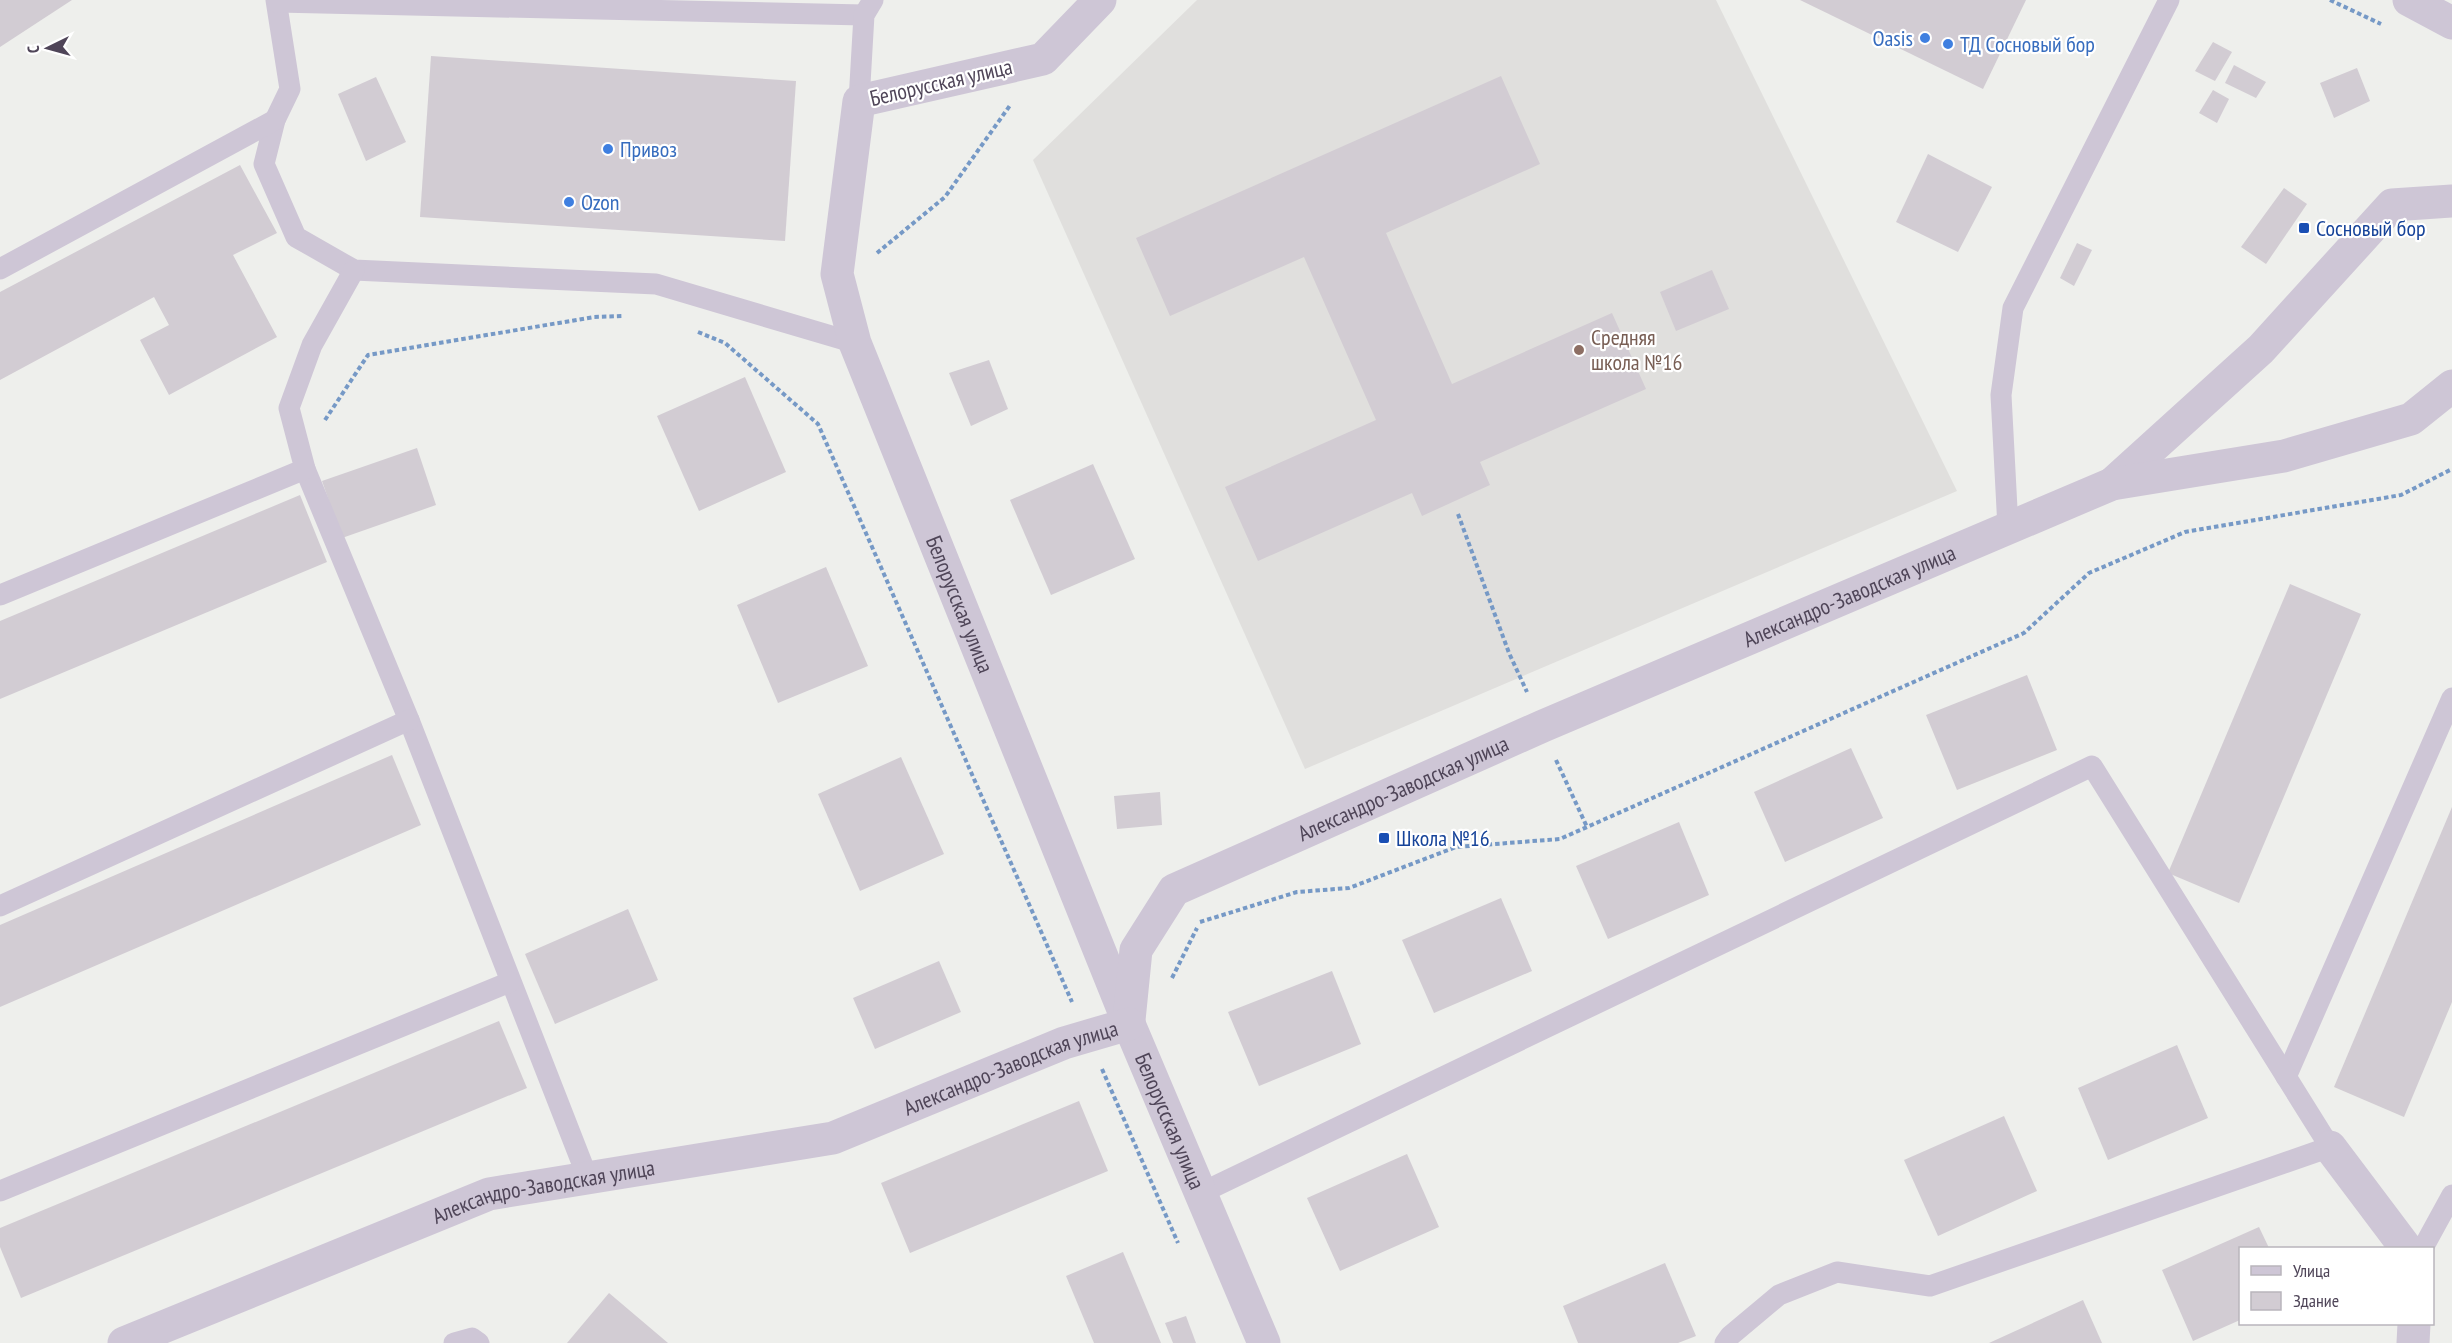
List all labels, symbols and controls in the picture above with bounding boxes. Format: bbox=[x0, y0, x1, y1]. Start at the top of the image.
north arrow bbox=[18, 18, 78, 78]
place label: Oasis bbox=[1872, 24, 1913, 52]
place label: ТД Сосновый бор bbox=[1960, 30, 2095, 58]
marker: Oasis bbox=[1918, 31, 1932, 45]
marker: ТД Сосновый бор bbox=[1941, 37, 1955, 51]
text: С bbox=[23, 44, 43, 54]
street label: Белорусская улица bbox=[867, 52, 1015, 112]
place label: Привоз bbox=[620, 135, 677, 163]
marker: Привоз bbox=[601, 142, 615, 156]
place label: Ozon bbox=[581, 188, 620, 216]
marker: Ozon bbox=[562, 195, 576, 209]
place label: Сосновый бор bbox=[2316, 214, 2425, 242]
marker: Сосновый бор bbox=[2297, 221, 2311, 235]
place label: Средняя школа №16 bbox=[1591, 323, 1682, 376]
marker: Средняя школа №16 bbox=[1572, 343, 1586, 357]
street label: Белорусская улица bbox=[920, 531, 1000, 677]
street label: Александро-Заводская улица bbox=[1739, 538, 1960, 653]
street label: Александро-Заводская улица bbox=[1293, 729, 1513, 847]
place label: Школа №16 bbox=[1396, 824, 1490, 852]
marker: Школа №16 bbox=[1377, 831, 1391, 845]
street label: Александро-Заводская улица bbox=[899, 1014, 1121, 1122]
street label: Белорусская улица bbox=[1129, 1049, 1211, 1194]
street label: Александро-Заводская улица bbox=[428, 1153, 657, 1230]
legend bbox=[2239, 1247, 2434, 1325]
text: Улица bbox=[2293, 1259, 2330, 1282]
text: Здание bbox=[2293, 1289, 2339, 1312]

